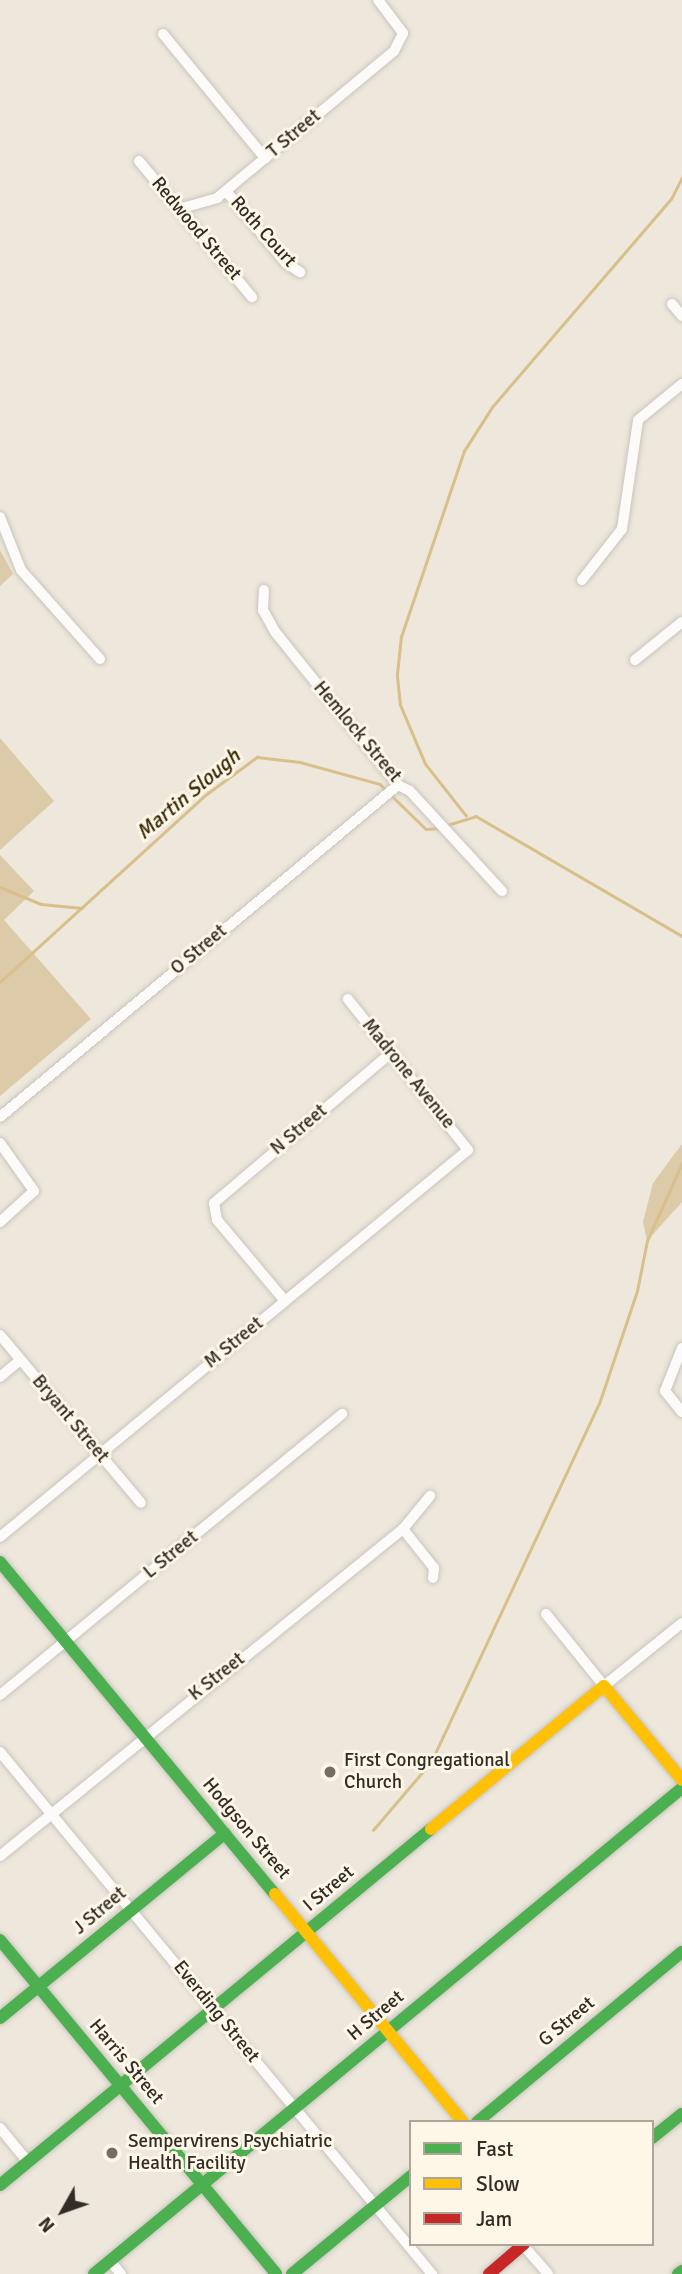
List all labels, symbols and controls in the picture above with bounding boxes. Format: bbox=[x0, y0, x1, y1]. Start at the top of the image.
street label: T Street bbox=[263, 105, 325, 163]
street label: Redwood Street bbox=[146, 173, 246, 285]
street label: Roth Court bbox=[225, 192, 301, 272]
street label: Hemlock Street bbox=[308, 677, 406, 787]
water label: Martin Slough bbox=[131, 743, 245, 845]
street label: O Street bbox=[166, 920, 232, 980]
street label: Madrone Avenue bbox=[357, 1014, 459, 1134]
street label: N Street bbox=[266, 1100, 332, 1160]
street label: M Street bbox=[200, 1312, 268, 1374]
street label: Bryant Street bbox=[27, 1370, 113, 1468]
street label: L Street bbox=[139, 1526, 203, 1584]
street label: K Street bbox=[184, 1648, 250, 1706]
place label: First Congregational Church bbox=[344, 1750, 510, 1794]
marker: First Congregational Church bbox=[322, 1764, 338, 1780]
street label: Hodgson Street bbox=[197, 1774, 295, 1884]
street label: I Street bbox=[299, 1861, 359, 1917]
street label: J Street bbox=[69, 1882, 131, 1940]
street label: Everding Street bbox=[168, 1956, 264, 2068]
street label: H Street bbox=[343, 1986, 409, 2046]
street label: G Street bbox=[534, 1992, 600, 2052]
street label: Harris Street bbox=[84, 2015, 168, 2109]
legend bbox=[409, 2120, 654, 2246]
place label: Sempervirens Psychiatric Health Facility bbox=[128, 2131, 332, 2175]
text: Fast bbox=[476, 2136, 513, 2162]
marker: Sempervirens Psychiatric Health Facility bbox=[102, 2143, 122, 2163]
text: Slow bbox=[476, 2171, 520, 2197]
north arrow bbox=[28, 2176, 98, 2246]
text: Jam bbox=[476, 2206, 512, 2232]
text: N bbox=[33, 2212, 60, 2237]

